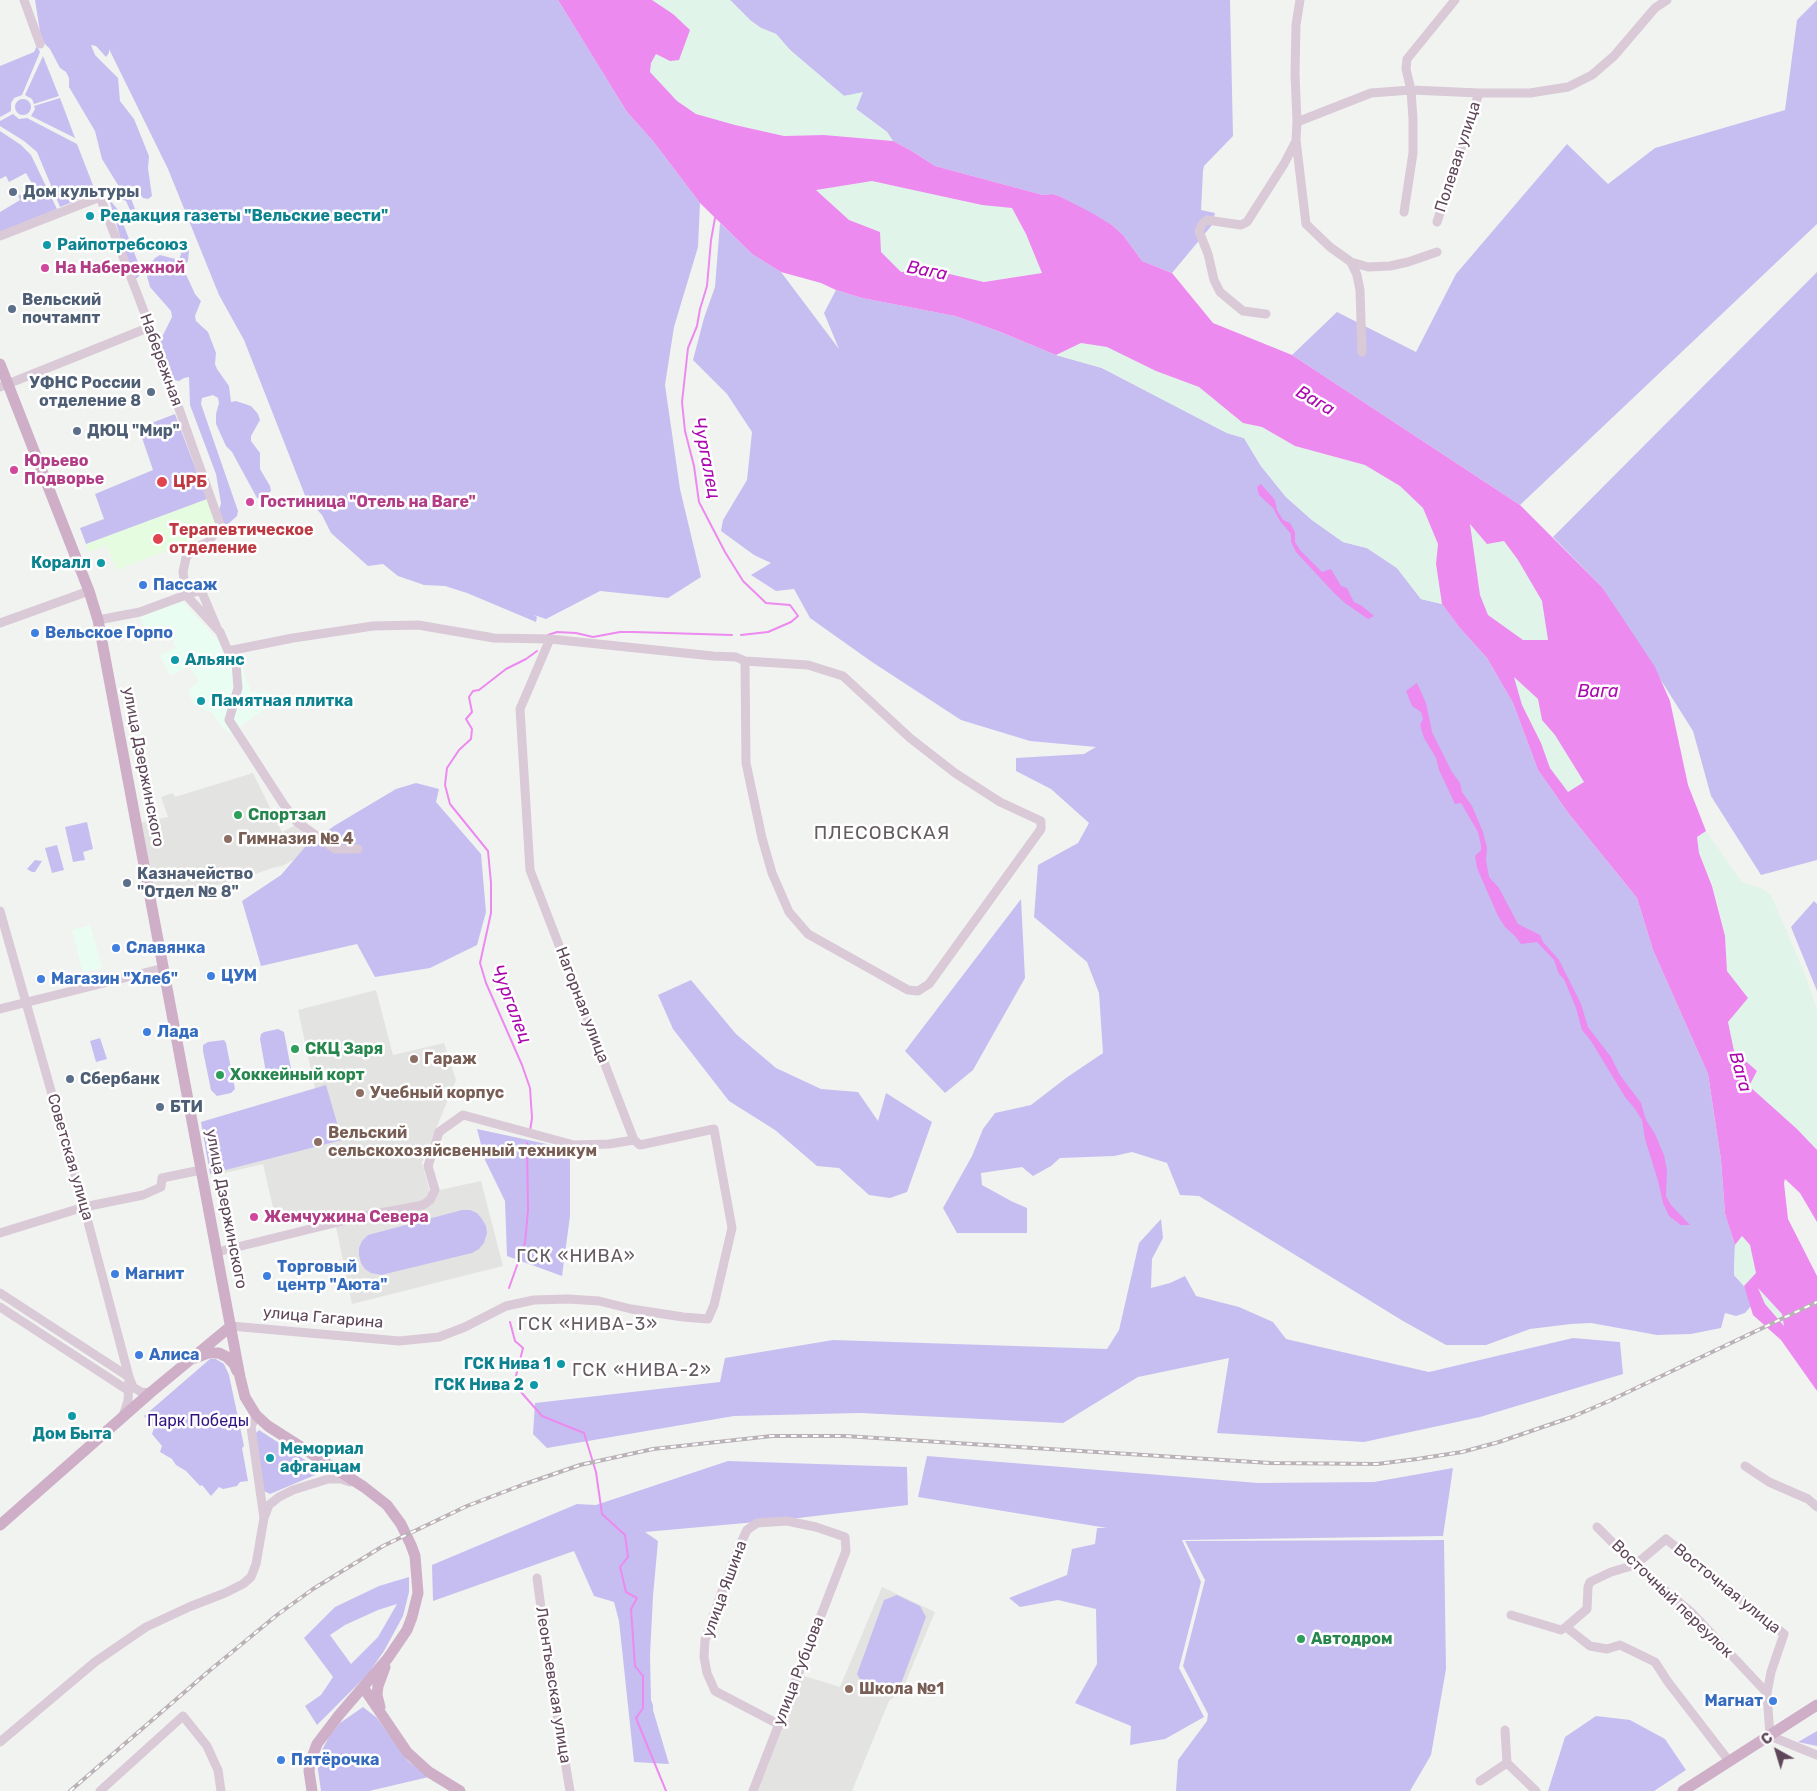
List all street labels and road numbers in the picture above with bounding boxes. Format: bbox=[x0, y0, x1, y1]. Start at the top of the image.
street label: Полевая улица bbox=[1431, 99, 1485, 215]
street label: Набережная bbox=[135, 311, 187, 409]
street label: улица Дзержинского bbox=[118, 685, 168, 849]
street label: Нагорная улица bbox=[551, 944, 613, 1066]
street label: Советская улица bbox=[43, 1091, 97, 1223]
street label: улица Дзержинского bbox=[201, 1127, 251, 1291]
street label: улица Гагарина bbox=[262, 1303, 384, 1333]
street label: Восточный переулок bbox=[1607, 1536, 1737, 1662]
street label: улица Яшина bbox=[699, 1538, 751, 1640]
street label: Восточная улица bbox=[1670, 1540, 1784, 1638]
street label: Леонтьевская улица bbox=[531, 1605, 575, 1765]
street label: улица Рубцова bbox=[769, 1614, 829, 1728]

